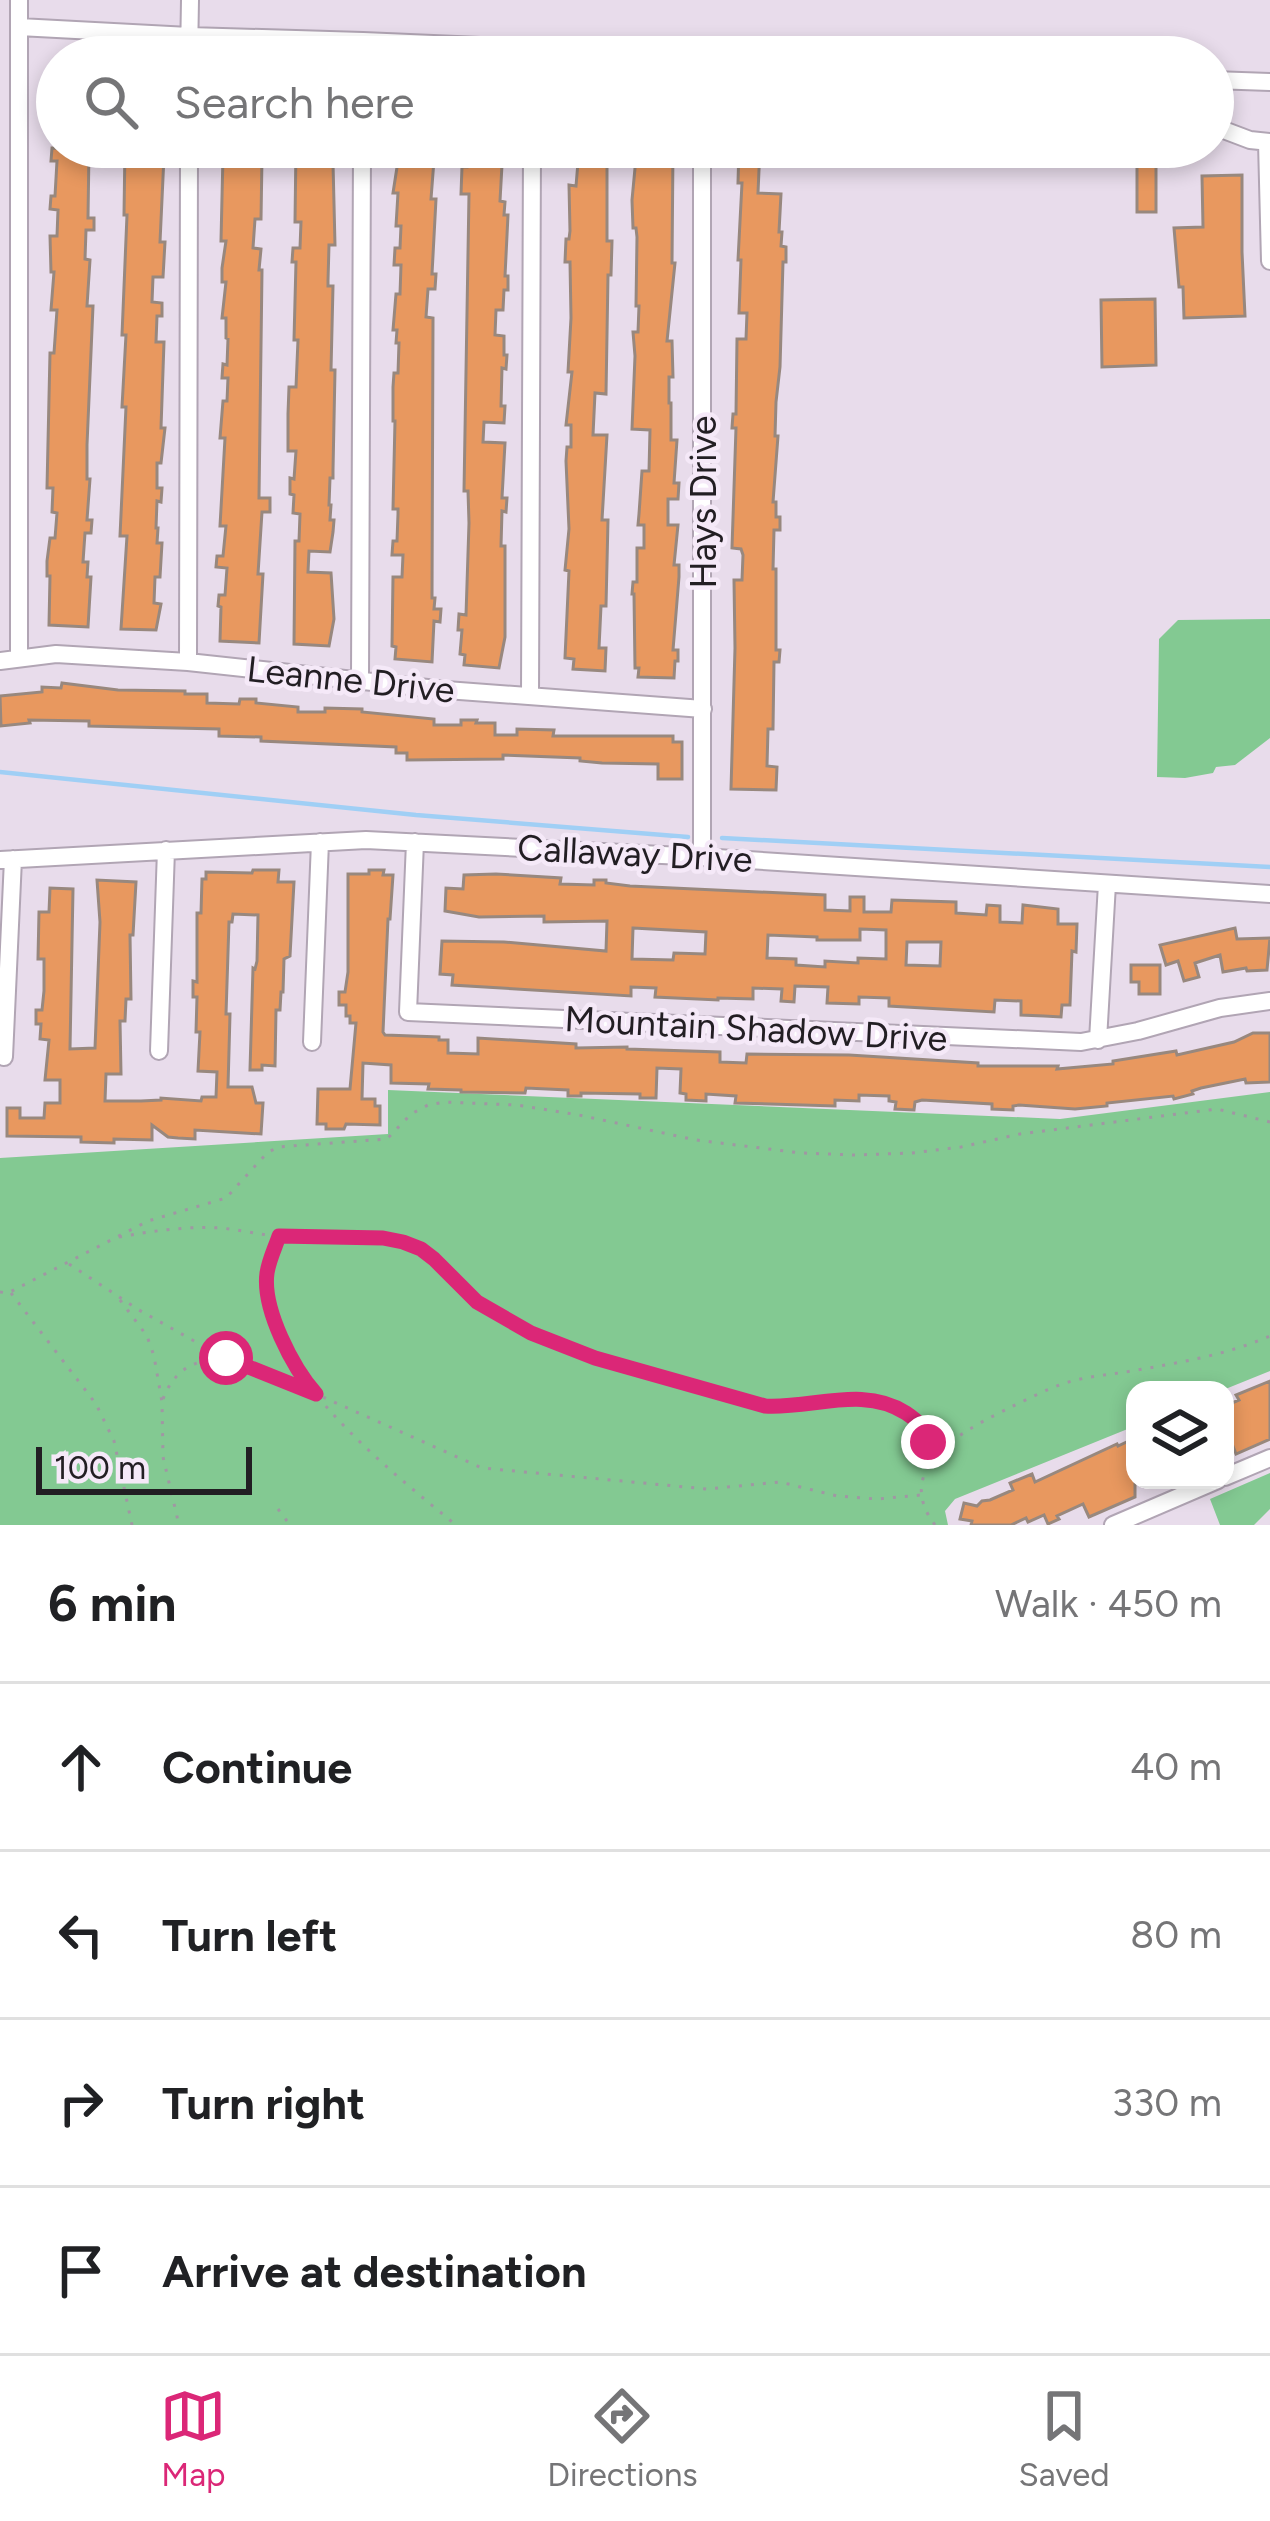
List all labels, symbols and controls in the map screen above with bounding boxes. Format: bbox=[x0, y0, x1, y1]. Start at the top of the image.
search box bbox=[36, 36, 1234, 168]
icon: search bbox=[78, 69, 144, 135]
text: Search here bbox=[174, 75, 414, 129]
street label: Hays Drive bbox=[682, 416, 725, 588]
street label: Leanne Drive bbox=[245, 647, 457, 712]
street label: Callaway Drive bbox=[516, 826, 754, 881]
street label: Mountain Shadow Drive bbox=[564, 997, 948, 1060]
route start bbox=[199, 1331, 253, 1385]
map controls bbox=[1126, 1381, 1234, 1489]
button: layers bbox=[1126, 1381, 1234, 1489]
route end bbox=[901, 1415, 955, 1469]
scale bar bbox=[36, 1441, 252, 1494]
text: 100 m bbox=[54, 1448, 146, 1487]
text: 6 min bbox=[48, 1573, 177, 1634]
text: Walk · 450 m bbox=[995, 1580, 1222, 1627]
icon: ahead bbox=[48, 1734, 114, 1800]
text: Continue bbox=[162, 1740, 352, 1794]
text: 40 m bbox=[1130, 1743, 1222, 1790]
icon: left bbox=[48, 1902, 114, 1968]
text: Turn left bbox=[162, 1908, 337, 1962]
text: 80 m bbox=[1130, 1911, 1222, 1958]
icon: right bbox=[48, 2070, 114, 2136]
text: Turn right bbox=[162, 2076, 365, 2130]
text: 330 m bbox=[1112, 2079, 1222, 2126]
icon: arrive bbox=[48, 2238, 114, 2304]
text: Arrive at destination bbox=[162, 2244, 586, 2298]
tab: Map bbox=[160, 2383, 226, 2494]
tab: Directions bbox=[547, 2383, 698, 2494]
tab: Saved bbox=[1019, 2383, 1110, 2494]

